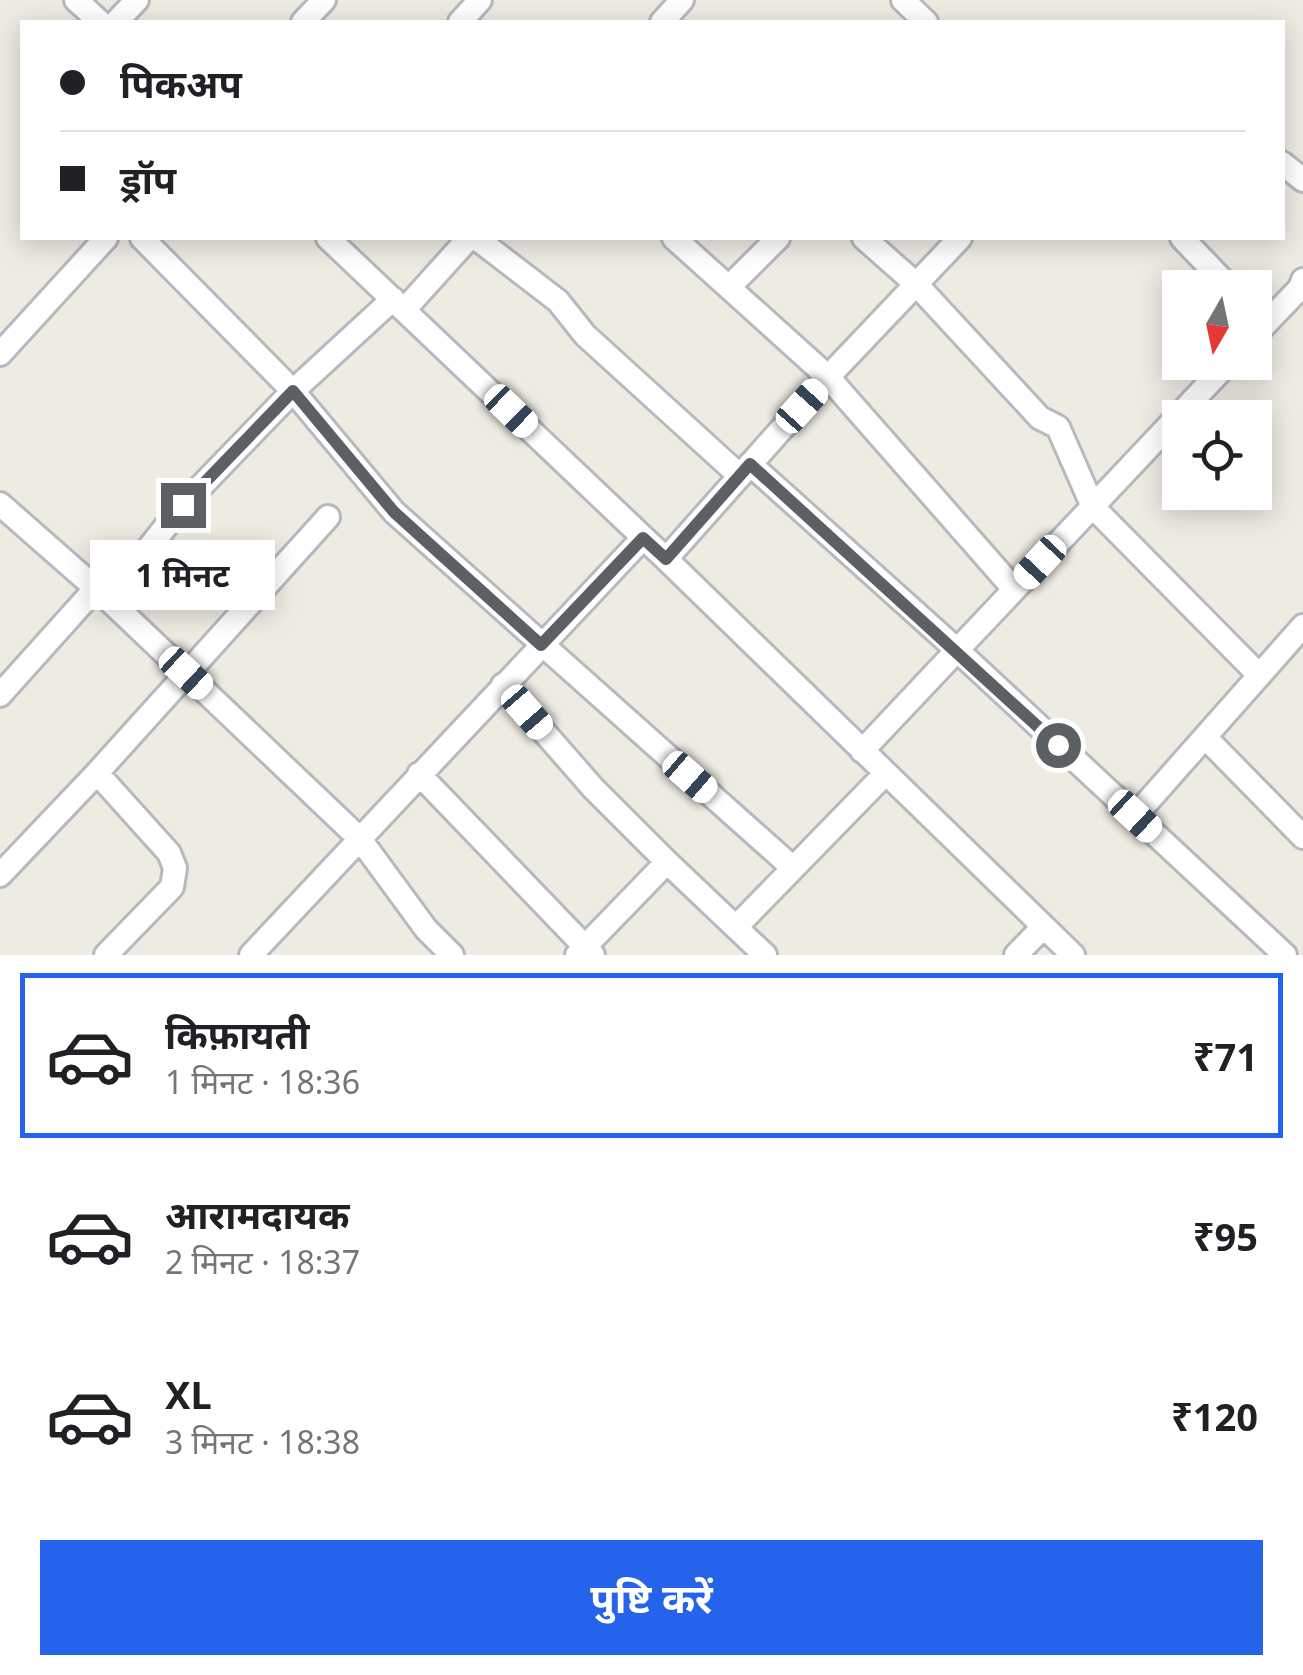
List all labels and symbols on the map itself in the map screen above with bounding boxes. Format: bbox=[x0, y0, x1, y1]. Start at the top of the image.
north arrow bbox=[1162, 270, 1272, 380]
car bbox=[771, 374, 833, 438]
car bbox=[479, 379, 543, 443]
route end bbox=[161, 483, 206, 528]
car bbox=[1009, 530, 1071, 594]
callout: 1 मिनट bbox=[90, 540, 276, 610]
car bbox=[154, 642, 218, 704]
car bbox=[496, 680, 558, 744]
route start bbox=[1036, 723, 1081, 768]
car bbox=[658, 746, 722, 808]
car bbox=[1103, 785, 1167, 847]

